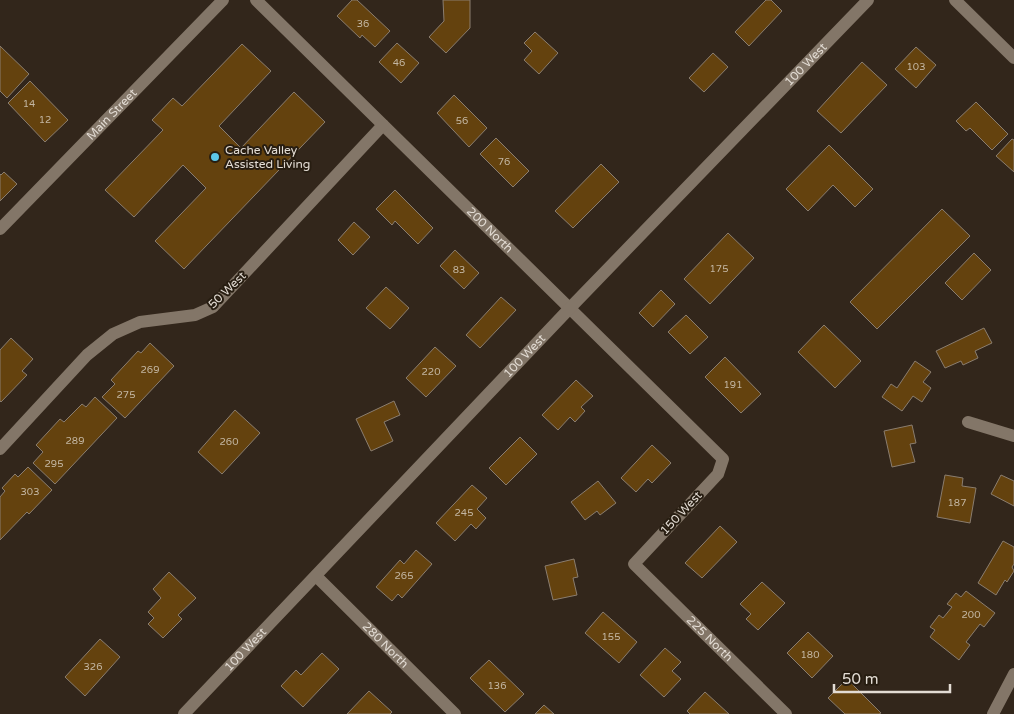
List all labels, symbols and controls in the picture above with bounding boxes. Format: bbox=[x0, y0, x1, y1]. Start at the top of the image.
house number: 36 bbox=[357, 18, 369, 30]
street label: 100 West bbox=[782, 40, 830, 89]
house number: 46 bbox=[393, 57, 405, 69]
house number: 103 bbox=[907, 61, 925, 73]
street label: Main Street bbox=[84, 86, 140, 143]
house number: 14 bbox=[23, 98, 35, 110]
house number: 12 bbox=[39, 114, 51, 126]
house number: 56 bbox=[456, 115, 468, 127]
place label: Cache Valley Assisted Living bbox=[225, 143, 310, 171]
marker: Cache Valley Assisted Living bbox=[209, 151, 221, 163]
house number: 76 bbox=[498, 156, 510, 168]
street label: 200 North bbox=[464, 204, 516, 256]
house number: 175 bbox=[710, 263, 728, 275]
house number: 83 bbox=[453, 264, 465, 276]
street label: 50 West bbox=[205, 268, 249, 311]
street label: 100 West bbox=[501, 331, 548, 381]
house number: 269 bbox=[141, 364, 159, 376]
house number: 220 bbox=[422, 366, 440, 378]
house number: 191 bbox=[724, 379, 742, 391]
house number: 275 bbox=[117, 389, 135, 401]
house number: 289 bbox=[66, 435, 84, 447]
house number: 260 bbox=[220, 436, 238, 448]
house number: 295 bbox=[45, 458, 63, 470]
house number: 303 bbox=[21, 486, 39, 498]
street label: 150 West bbox=[657, 488, 705, 538]
house number: 187 bbox=[948, 497, 966, 509]
house number: 245 bbox=[455, 507, 473, 519]
house number: 265 bbox=[395, 570, 413, 582]
house number: 200 bbox=[962, 609, 980, 621]
street label: 225 North bbox=[684, 613, 736, 664]
street label: 280 North bbox=[360, 619, 411, 671]
street label: 100 West bbox=[221, 625, 269, 674]
house number: 155 bbox=[602, 631, 620, 643]
house number: 180 bbox=[801, 649, 819, 661]
house number: 326 bbox=[84, 661, 102, 673]
scale bar bbox=[834, 662, 950, 694]
text: 50 m bbox=[842, 670, 879, 688]
house number: 136 bbox=[488, 680, 506, 692]

